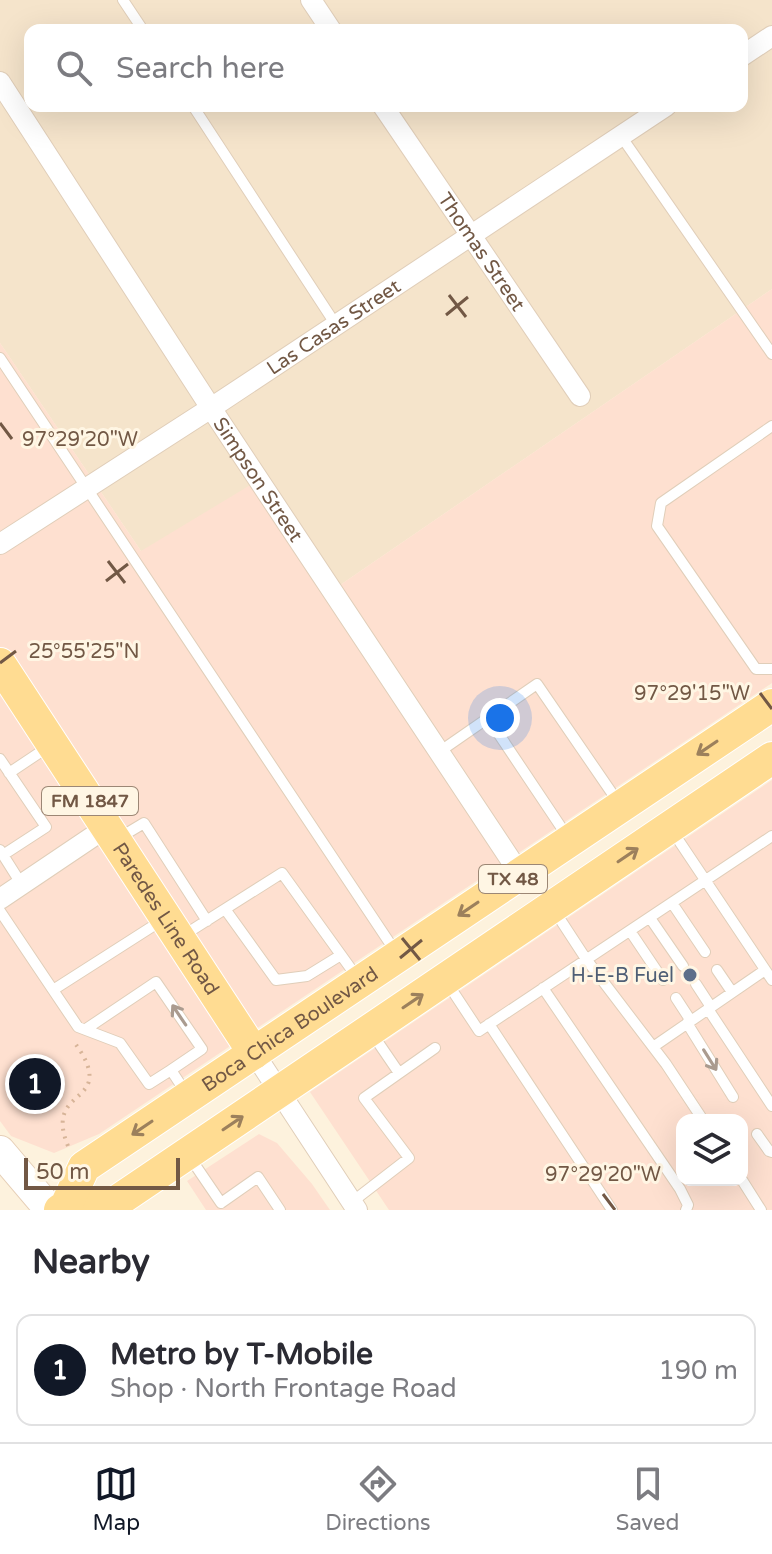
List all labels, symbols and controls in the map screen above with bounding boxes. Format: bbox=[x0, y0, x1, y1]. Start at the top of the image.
search box bbox=[24, 24, 748, 112]
icon: search bbox=[52, 46, 96, 90]
text: Search here bbox=[116, 50, 285, 87]
street label: Thomas Street bbox=[432, 188, 530, 316]
street label: Las Casas Street bbox=[263, 274, 406, 381]
street label: Simpson Street bbox=[208, 413, 308, 547]
text: 97°29'20"W bbox=[22, 428, 138, 452]
text: 25°55'25"N bbox=[28, 640, 140, 664]
text: 97°29'15"W bbox=[634, 682, 750, 706]
your location bbox=[480, 698, 520, 738]
one-way arrow bbox=[697, 740, 719, 756]
road number: FM 1847 bbox=[42, 787, 138, 815]
street label: Paredes Line Road bbox=[107, 838, 224, 1000]
one-way arrow bbox=[617, 847, 639, 864]
road number: TX 48 bbox=[479, 865, 547, 893]
one-way arrow bbox=[457, 901, 480, 917]
street label: Boca Chica Boulevard bbox=[198, 962, 383, 1097]
place label: H-E-B Fuel bbox=[571, 964, 674, 988]
marker: H-E-B Fuel bbox=[681, 966, 699, 984]
one-way arrow bbox=[401, 993, 423, 1009]
one-way arrow bbox=[171, 1005, 187, 1027]
one-way arrow bbox=[702, 1049, 719, 1071]
pin: 1 bbox=[9, 1054, 61, 1114]
map controls bbox=[676, 1114, 748, 1186]
button: layers bbox=[676, 1114, 748, 1186]
one-way arrow bbox=[221, 1115, 244, 1131]
one-way arrow bbox=[132, 1120, 154, 1136]
scale bar bbox=[24, 1154, 180, 1190]
text: 50 m bbox=[36, 1159, 90, 1185]
text: 97°29'20"W bbox=[545, 1163, 661, 1187]
text: Nearby bbox=[32, 1242, 150, 1283]
text: Metro by T-Mobile bbox=[110, 1336, 373, 1373]
text: 1 bbox=[52, 1355, 68, 1386]
text: 190 m bbox=[658, 1355, 738, 1386]
text: Shop · North Frontage Road bbox=[110, 1373, 457, 1404]
tab: Map bbox=[93, 1462, 140, 1536]
tab: Directions bbox=[325, 1462, 431, 1536]
tab: Saved bbox=[616, 1462, 679, 1536]

